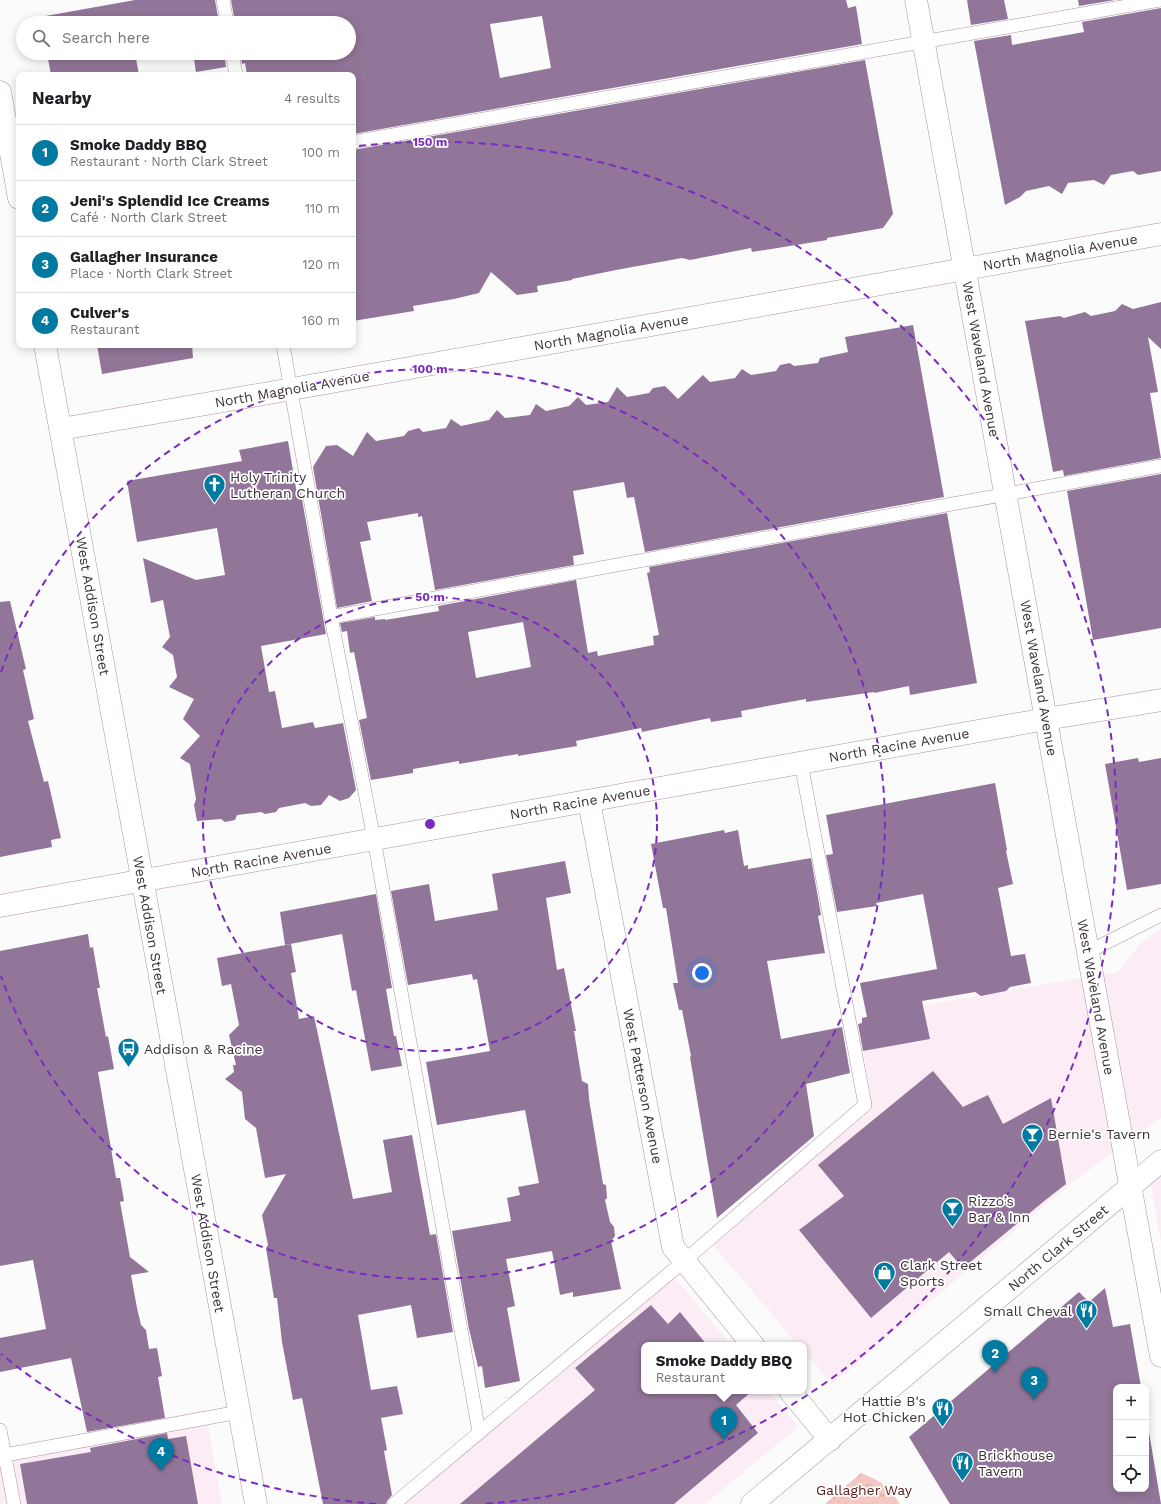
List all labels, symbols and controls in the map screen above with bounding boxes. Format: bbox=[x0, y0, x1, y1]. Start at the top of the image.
search box bbox=[16, 16, 356, 60]
icon: search bbox=[30, 27, 52, 49]
text: Search here bbox=[62, 29, 150, 47]
text: Nearby bbox=[32, 88, 91, 108]
text: 4 results bbox=[284, 91, 340, 106]
text: 150 m bbox=[413, 135, 447, 149]
text: Smoke Daddy BBQ bbox=[70, 136, 207, 154]
text: 1 bbox=[42, 145, 48, 160]
text: 100 m bbox=[302, 145, 340, 160]
text: Restaurant · North Clark Street bbox=[70, 154, 268, 169]
text: Jeni's Splendid Ice Creams bbox=[70, 192, 269, 210]
text: 2 bbox=[41, 201, 49, 216]
text: 110 m bbox=[305, 201, 340, 216]
text: Café · North Clark Street bbox=[70, 210, 227, 225]
street label: North Magnolia Avenue bbox=[981, 231, 1139, 273]
text: Gallagher Insurance bbox=[70, 248, 218, 266]
text: 3 bbox=[41, 257, 49, 272]
text: 120 m bbox=[302, 257, 340, 272]
text: Place · North Clark Street bbox=[70, 266, 232, 281]
street label: West Waveland Avenue bbox=[959, 280, 1003, 438]
text: Culver's bbox=[70, 304, 129, 322]
street label: North Magnolia Avenue bbox=[532, 311, 690, 353]
text: 4 bbox=[41, 313, 49, 328]
text: 160 m bbox=[302, 313, 340, 328]
text: Restaurant bbox=[70, 322, 140, 337]
text: 100 m bbox=[412, 362, 448, 376]
street label: North Magnolia Avenue bbox=[213, 368, 371, 410]
place label: Holy Trinity Lutheran Church bbox=[230, 469, 345, 501]
church icon: Holy Trinity Lutheran Church bbox=[202, 472, 228, 505]
street label: West Addison Street bbox=[73, 536, 113, 677]
text: 50 m bbox=[415, 590, 445, 604]
street label: West Waveland Avenue bbox=[1017, 599, 1061, 757]
street label: North Racine Avenue bbox=[827, 725, 971, 765]
street label: North Racine Avenue bbox=[508, 782, 652, 822]
centre of rings bbox=[423, 817, 437, 831]
street label: North Racine Avenue bbox=[189, 840, 333, 880]
street label: West Addison Street bbox=[130, 855, 170, 996]
street label: West Waveland Avenue bbox=[1074, 918, 1118, 1076]
your location bbox=[692, 963, 712, 983]
street label: West Patterson Avenue bbox=[620, 1007, 666, 1165]
bus stop icon: Addison & Racine bbox=[115, 1036, 141, 1069]
place label: Addison & Racine bbox=[144, 1041, 263, 1057]
bar icon: Bernie's Tavern bbox=[1019, 1121, 1045, 1154]
place label: Bernie's Tavern bbox=[1048, 1126, 1151, 1142]
street label: West Addison Street bbox=[188, 1173, 228, 1314]
place label: Rizzo’s Bar & Inn bbox=[968, 1193, 1030, 1225]
bar icon: Rizzo’s Bar & Inn bbox=[940, 1196, 966, 1229]
street label: North Clark Street bbox=[1005, 1202, 1111, 1294]
place label: Clark Street Sports bbox=[900, 1257, 982, 1289]
shop icon: Clark Street Sports bbox=[872, 1260, 898, 1293]
restaurant icon: Small Cheval bbox=[1074, 1298, 1100, 1331]
place label: Small Cheval bbox=[984, 1303, 1073, 1319]
pin: 2 bbox=[982, 1340, 1008, 1373]
popup bbox=[641, 1342, 807, 1394]
text: Smoke Daddy BBQ bbox=[656, 1352, 792, 1370]
pin: 3 bbox=[1021, 1367, 1047, 1400]
text: Restaurant bbox=[656, 1370, 725, 1385]
map controls bbox=[1113, 1384, 1149, 1492]
button: + bbox=[1113, 1384, 1149, 1420]
place label: Hattie B's Hot Chicken bbox=[843, 1393, 926, 1425]
restaurant icon: Hattie B's Hot Chicken bbox=[929, 1396, 955, 1429]
pin: 1 bbox=[711, 1407, 737, 1440]
button: − bbox=[1113, 1420, 1149, 1456]
pin: 4 bbox=[148, 1438, 174, 1471]
place label: Brickhouse Tavern bbox=[978, 1447, 1054, 1479]
restaurant icon: Brickhouse Tavern bbox=[949, 1450, 975, 1483]
button: locate bbox=[1113, 1456, 1149, 1492]
park label: Gallagher Way bbox=[816, 1482, 913, 1498]

